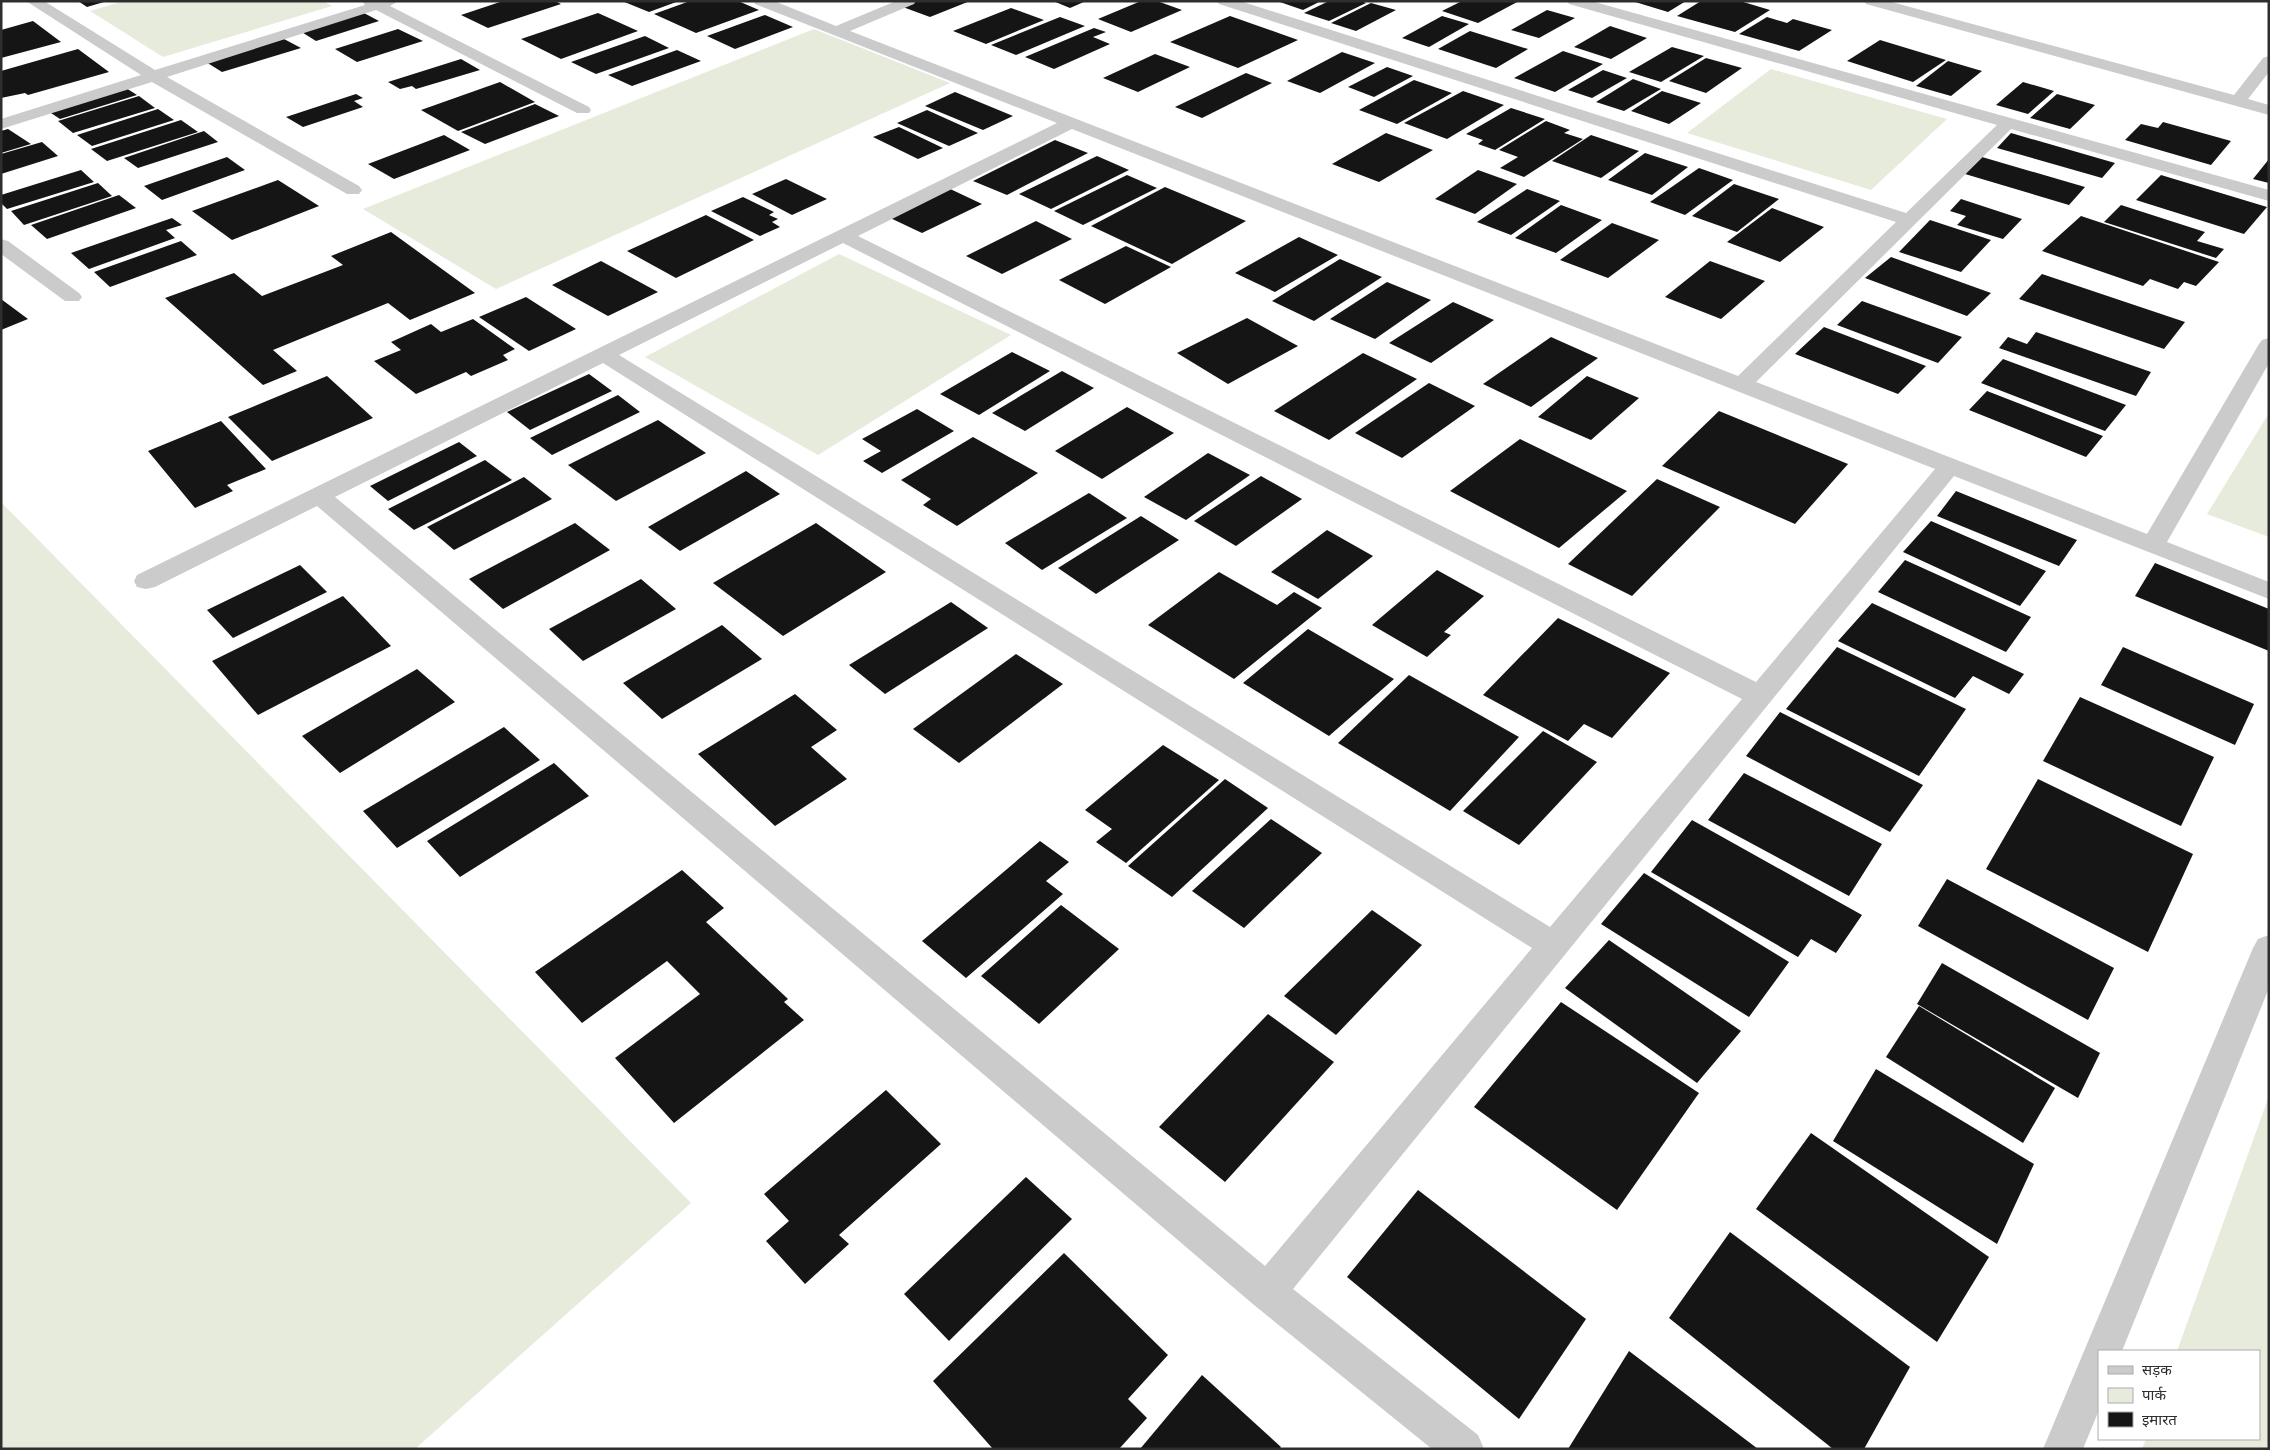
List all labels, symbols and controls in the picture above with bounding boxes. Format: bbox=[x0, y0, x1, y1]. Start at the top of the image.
legend bbox=[2098, 1350, 2260, 1440]
text: सड़क bbox=[2142, 1361, 2172, 1379]
text: पार्क bbox=[2142, 1386, 2166, 1404]
text: इमारत bbox=[2142, 1411, 2177, 1429]

